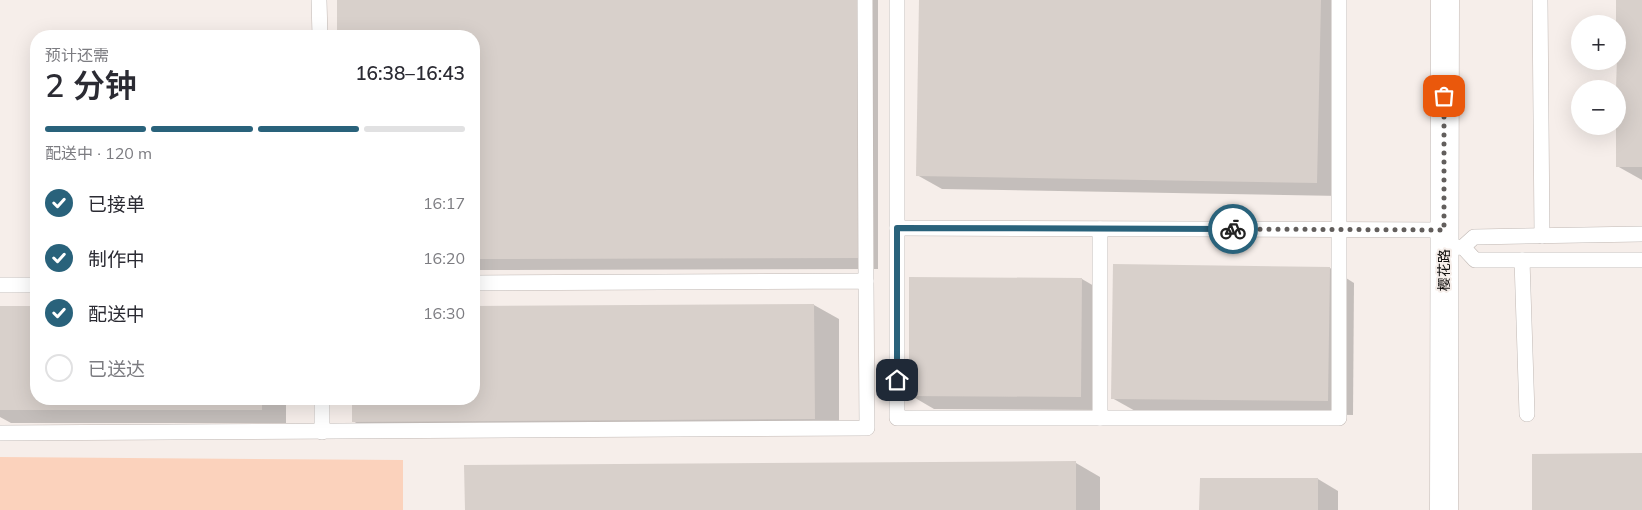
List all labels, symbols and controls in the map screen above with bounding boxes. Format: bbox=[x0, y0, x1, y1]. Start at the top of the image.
map controls bbox=[1571, 15, 1626, 135]
button: + bbox=[1571, 15, 1626, 70]
text: 预计还需 bbox=[45, 45, 109, 65]
text: 16:38–16:43 bbox=[355, 61, 465, 85]
text: 2 分钟 bbox=[45, 65, 137, 105]
pin bbox=[1423, 75, 1465, 117]
button: − bbox=[1571, 80, 1626, 135]
icon: bag bbox=[1430, 82, 1458, 110]
text: 配送中 · 120 m bbox=[45, 143, 152, 163]
icon: check bbox=[45, 189, 73, 217]
text: 已接单 bbox=[88, 192, 145, 216]
text: 16:17 bbox=[423, 193, 465, 213]
courier bbox=[1208, 204, 1258, 254]
icon: bike bbox=[1219, 215, 1247, 243]
icon: check bbox=[45, 244, 73, 272]
text: 制作中 bbox=[88, 247, 145, 271]
text: 16:20 bbox=[423, 248, 465, 268]
street label: 樱花路 bbox=[1435, 249, 1453, 291]
icon: check bbox=[45, 299, 73, 327]
text: 配送中 bbox=[88, 302, 145, 326]
text: 16:30 bbox=[423, 303, 465, 323]
text: 已送达 bbox=[88, 357, 145, 381]
pin bbox=[876, 359, 918, 401]
icon: home bbox=[883, 366, 911, 394]

